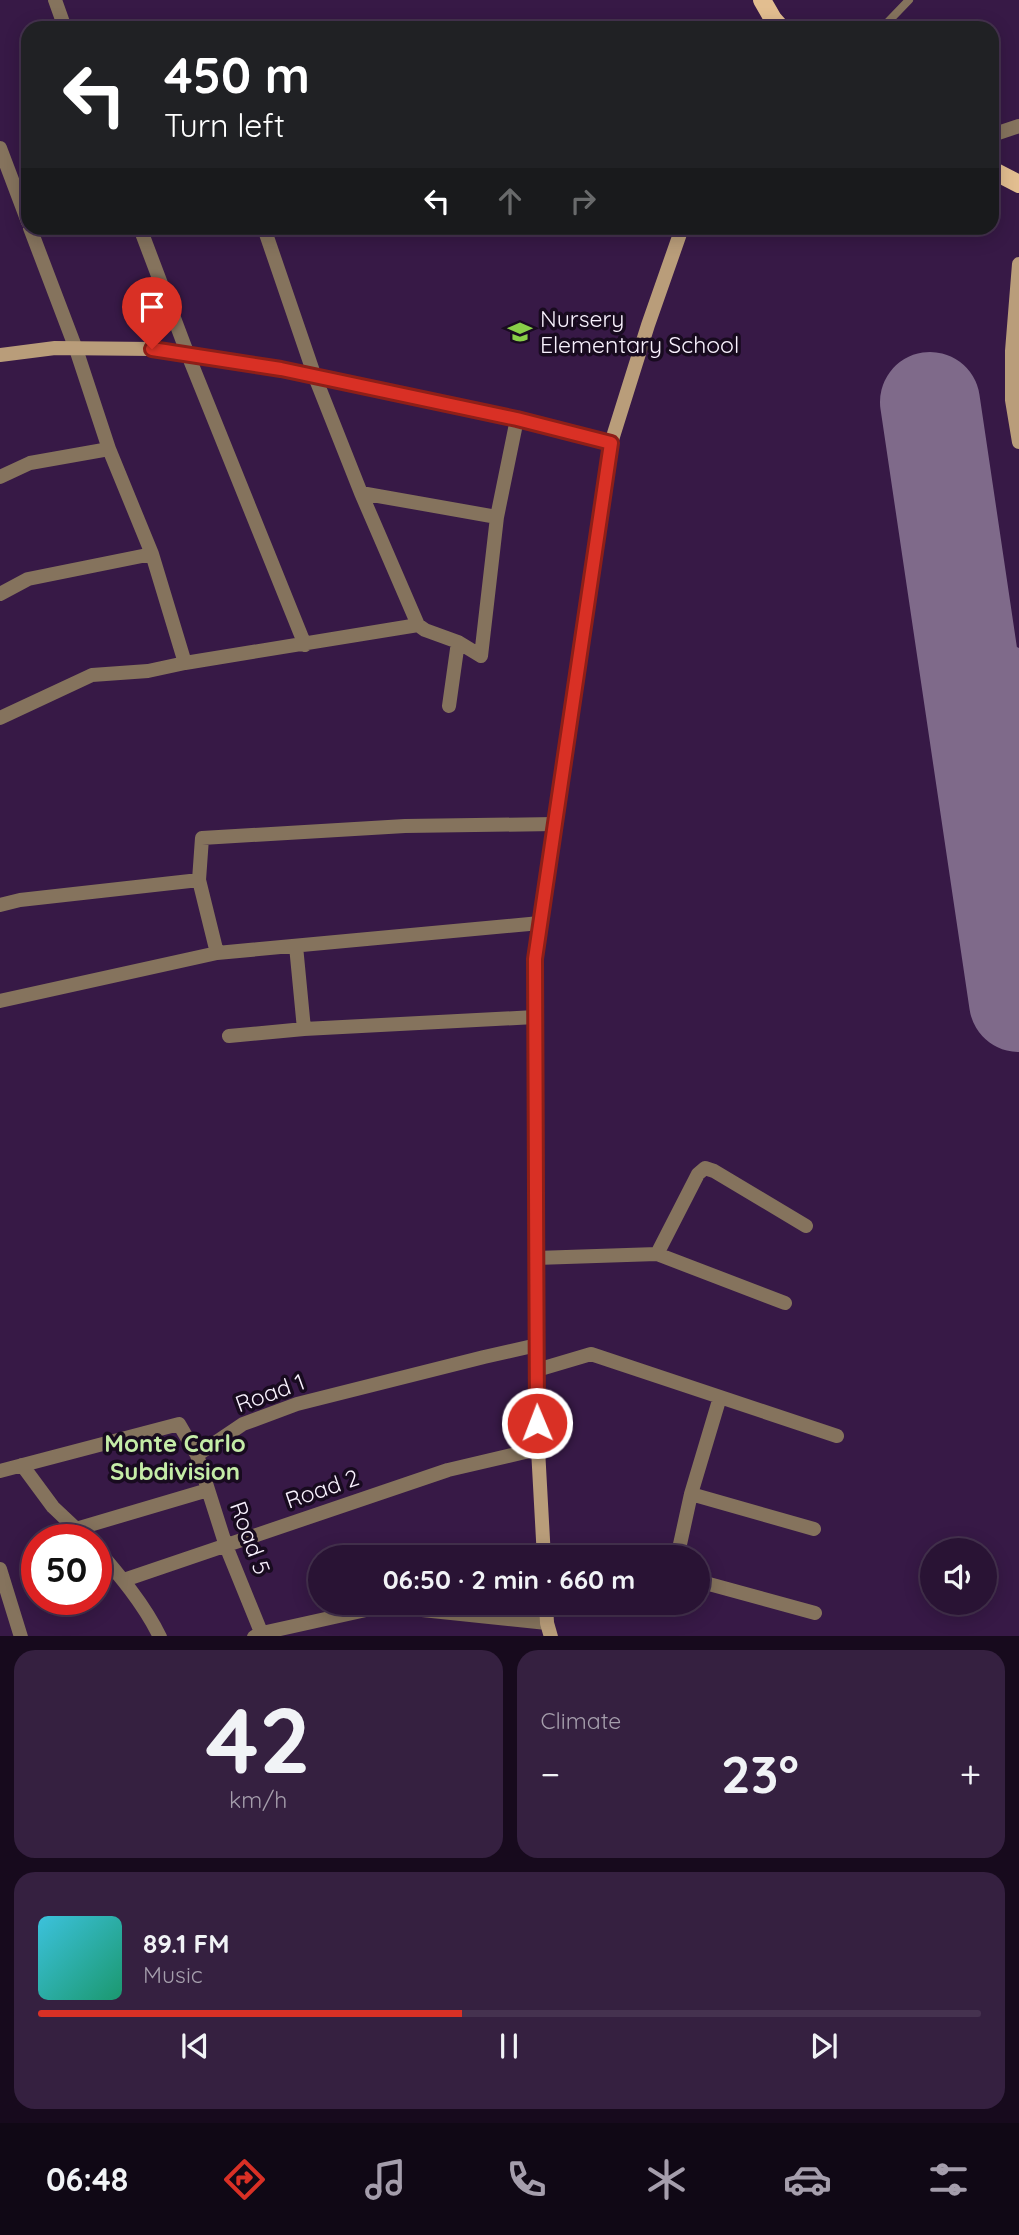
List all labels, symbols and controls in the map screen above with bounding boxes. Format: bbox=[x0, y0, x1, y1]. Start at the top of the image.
text: 450 m bbox=[164, 44, 310, 105]
icon: left bbox=[49, 49, 140, 140]
text: Turn left bbox=[164, 105, 285, 145]
icon: left bbox=[418, 182, 456, 220]
icon: ahead bbox=[491, 182, 529, 220]
icon: right bbox=[564, 182, 602, 220]
pin bbox=[122, 277, 182, 349]
icon: arrive bbox=[133, 288, 171, 326]
place label: Nursery Elementary School bbox=[540, 304, 739, 359]
school or university icon: Nursery Elementary School bbox=[506, 318, 534, 346]
street label: Road 1 bbox=[231, 1367, 309, 1418]
position arrow bbox=[500, 1386, 574, 1460]
district label: Monte Carlo Subdivision bbox=[104, 1428, 246, 1486]
street label: Road 2 bbox=[281, 1462, 363, 1515]
street label: Road 5 bbox=[224, 1497, 277, 1578]
speed limit sign: 50 bbox=[21, 1524, 112, 1615]
map controls bbox=[920, 1538, 997, 1615]
button: sound bbox=[920, 1538, 997, 1615]
text: 06:50 · 2 min · 660 m bbox=[383, 1563, 635, 1596]
text: 42 bbox=[206, 1682, 311, 1796]
text: Climate bbox=[541, 1706, 621, 1735]
text: 23° bbox=[721, 1741, 799, 1806]
text: − bbox=[541, 1750, 560, 1798]
text: + bbox=[960, 1750, 981, 1798]
text: km/h bbox=[229, 1785, 287, 1814]
text: 89.1 FM bbox=[143, 1927, 229, 1960]
text: Music bbox=[143, 1960, 203, 1989]
icon: previous bbox=[176, 2027, 214, 2065]
icon: pause bbox=[490, 2027, 528, 2065]
icon: next bbox=[805, 2027, 843, 2065]
icon: directions bbox=[220, 2155, 269, 2204]
icon: music bbox=[361, 2155, 410, 2204]
icon: phone bbox=[502, 2155, 551, 2204]
icon: climate bbox=[642, 2155, 691, 2204]
icon: car bbox=[783, 2155, 832, 2204]
icon: filters bbox=[924, 2155, 973, 2204]
text: 06:48 bbox=[46, 2159, 128, 2199]

